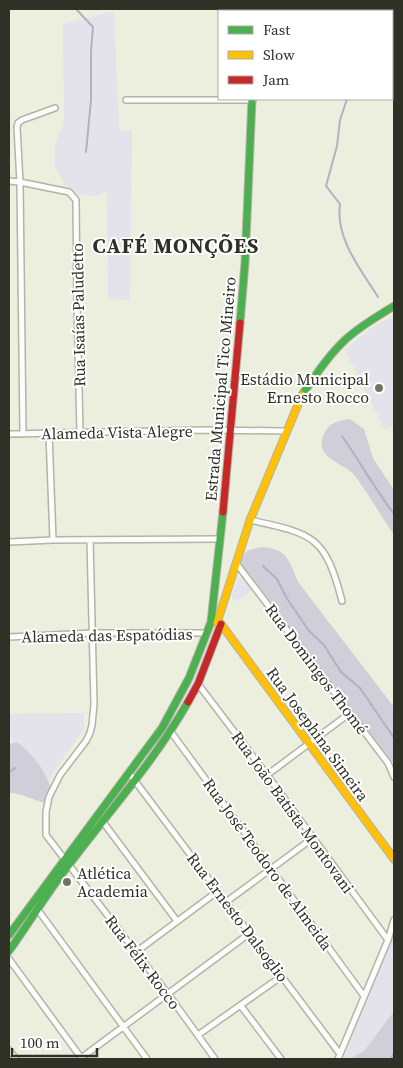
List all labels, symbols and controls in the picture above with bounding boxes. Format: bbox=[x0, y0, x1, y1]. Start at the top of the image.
legend bbox=[218, 10, 393, 100]
text: Fast bbox=[263, 19, 290, 40]
text: Slow bbox=[263, 44, 295, 65]
text: Jam bbox=[262, 69, 290, 90]
district label: CAFÉ MONÇÕES bbox=[93, 231, 260, 260]
street label: Rua Isaías Paludetto bbox=[66, 243, 90, 387]
street label: Estrada Municipal Tico Mineiro bbox=[199, 276, 241, 502]
place label: Estádio Municipal Ernesto Rocco bbox=[240, 368, 369, 408]
marker: Estádio Municipal Ernesto Rocco bbox=[373, 382, 385, 394]
street label: Alameda Vista Alegre bbox=[41, 420, 193, 444]
street label: Rua Domingos Thomé bbox=[261, 599, 373, 739]
street label: Alameda das Espatódias bbox=[21, 623, 193, 647]
street label: Rua Josephina Simeira bbox=[262, 662, 375, 806]
street label: Rua João Batista Montovani bbox=[227, 726, 360, 898]
street label: Rua José Teodoro de Almeida bbox=[198, 774, 338, 955]
street label: Rua Ernesto Dalsoglio bbox=[182, 848, 294, 986]
place label: Atlética Academia bbox=[77, 862, 149, 902]
marker: Atlética Academia bbox=[61, 876, 73, 888]
street label: Rua Félix Rocco bbox=[100, 910, 186, 1014]
scale bar bbox=[12, 1026, 98, 1058]
text: 100 m bbox=[20, 1032, 60, 1053]

